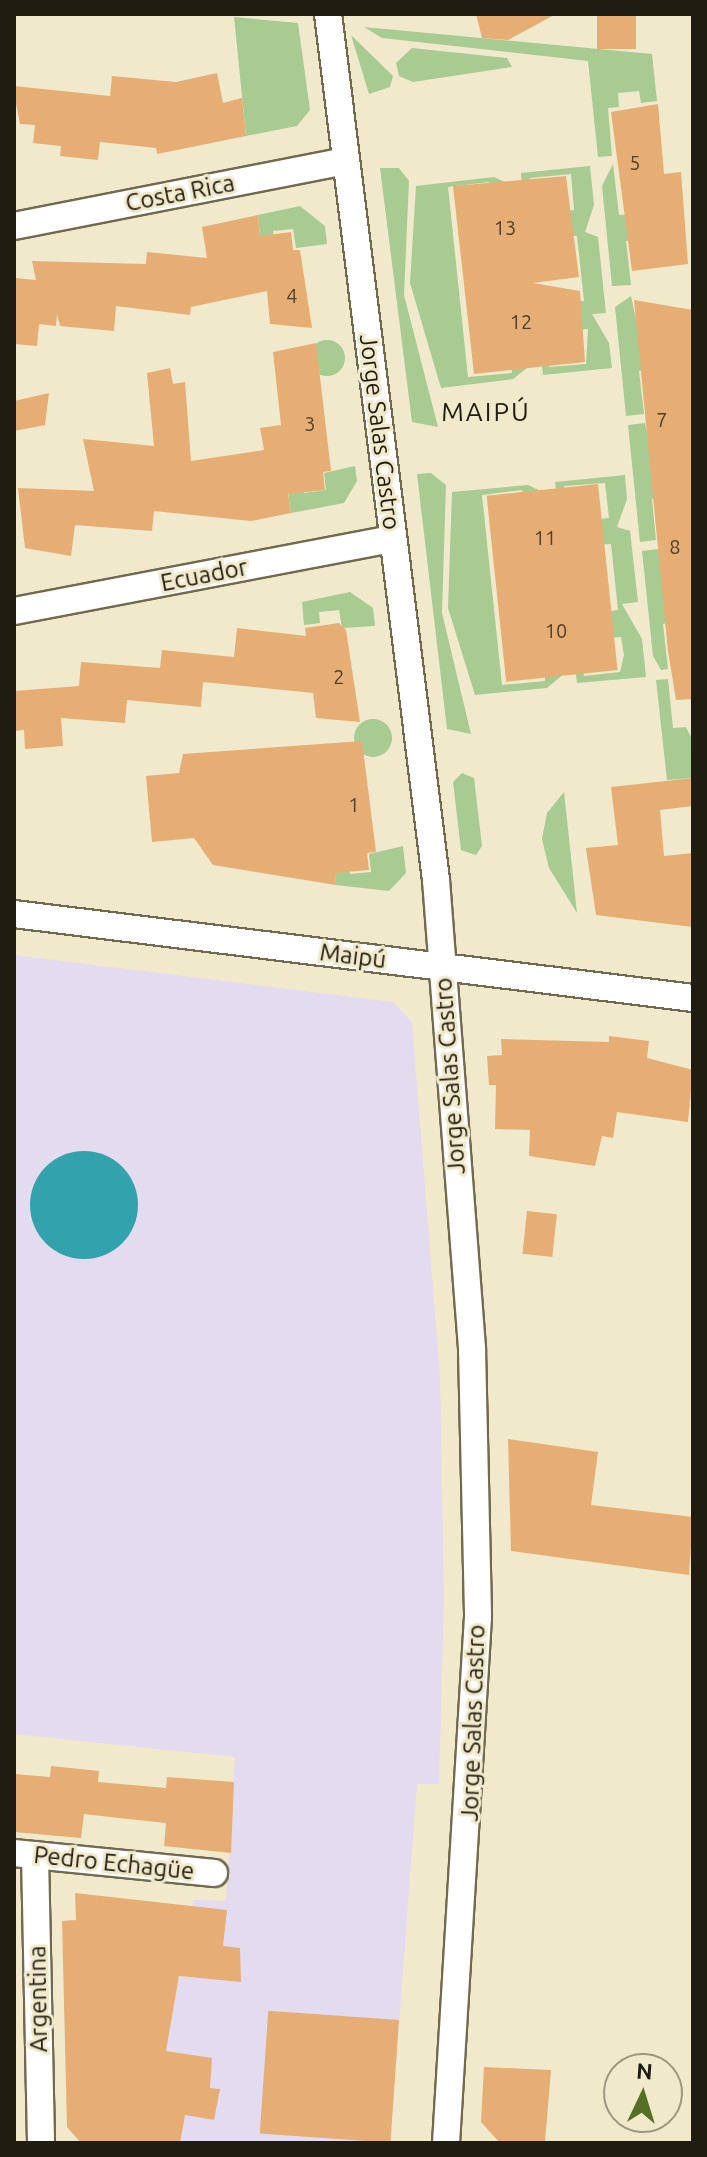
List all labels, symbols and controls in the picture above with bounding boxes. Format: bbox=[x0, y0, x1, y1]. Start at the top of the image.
house number: 5 bbox=[629, 150, 641, 174]
street label: Costa Rica bbox=[123, 168, 237, 218]
house number: 13 bbox=[494, 215, 516, 239]
house number: 4 bbox=[286, 283, 298, 307]
house number: 12 bbox=[510, 309, 532, 333]
street label: Jorge Salas Castro bbox=[354, 332, 406, 532]
district label: MAIPÚ bbox=[441, 396, 531, 428]
house number: 7 bbox=[656, 407, 668, 431]
house number: 3 bbox=[304, 411, 316, 435]
house number: 11 bbox=[534, 525, 556, 549]
house number: 8 bbox=[669, 534, 681, 558]
street label: Ecuador bbox=[158, 552, 250, 598]
house number: 10 bbox=[545, 618, 567, 642]
house number: 2 bbox=[333, 664, 345, 688]
house number: 1 bbox=[348, 792, 360, 816]
street label: Maipú bbox=[318, 938, 388, 974]
street label: Jorge Salas Castro bbox=[429, 977, 471, 1175]
street label: Jorge Salas Castro bbox=[455, 1624, 491, 1822]
street label: Pedro Echagüe bbox=[32, 1840, 196, 1886]
street label: Argentina bbox=[23, 1945, 53, 2053]
north arrow bbox=[603, 2053, 683, 2133]
text: N bbox=[635, 2058, 654, 2084]

